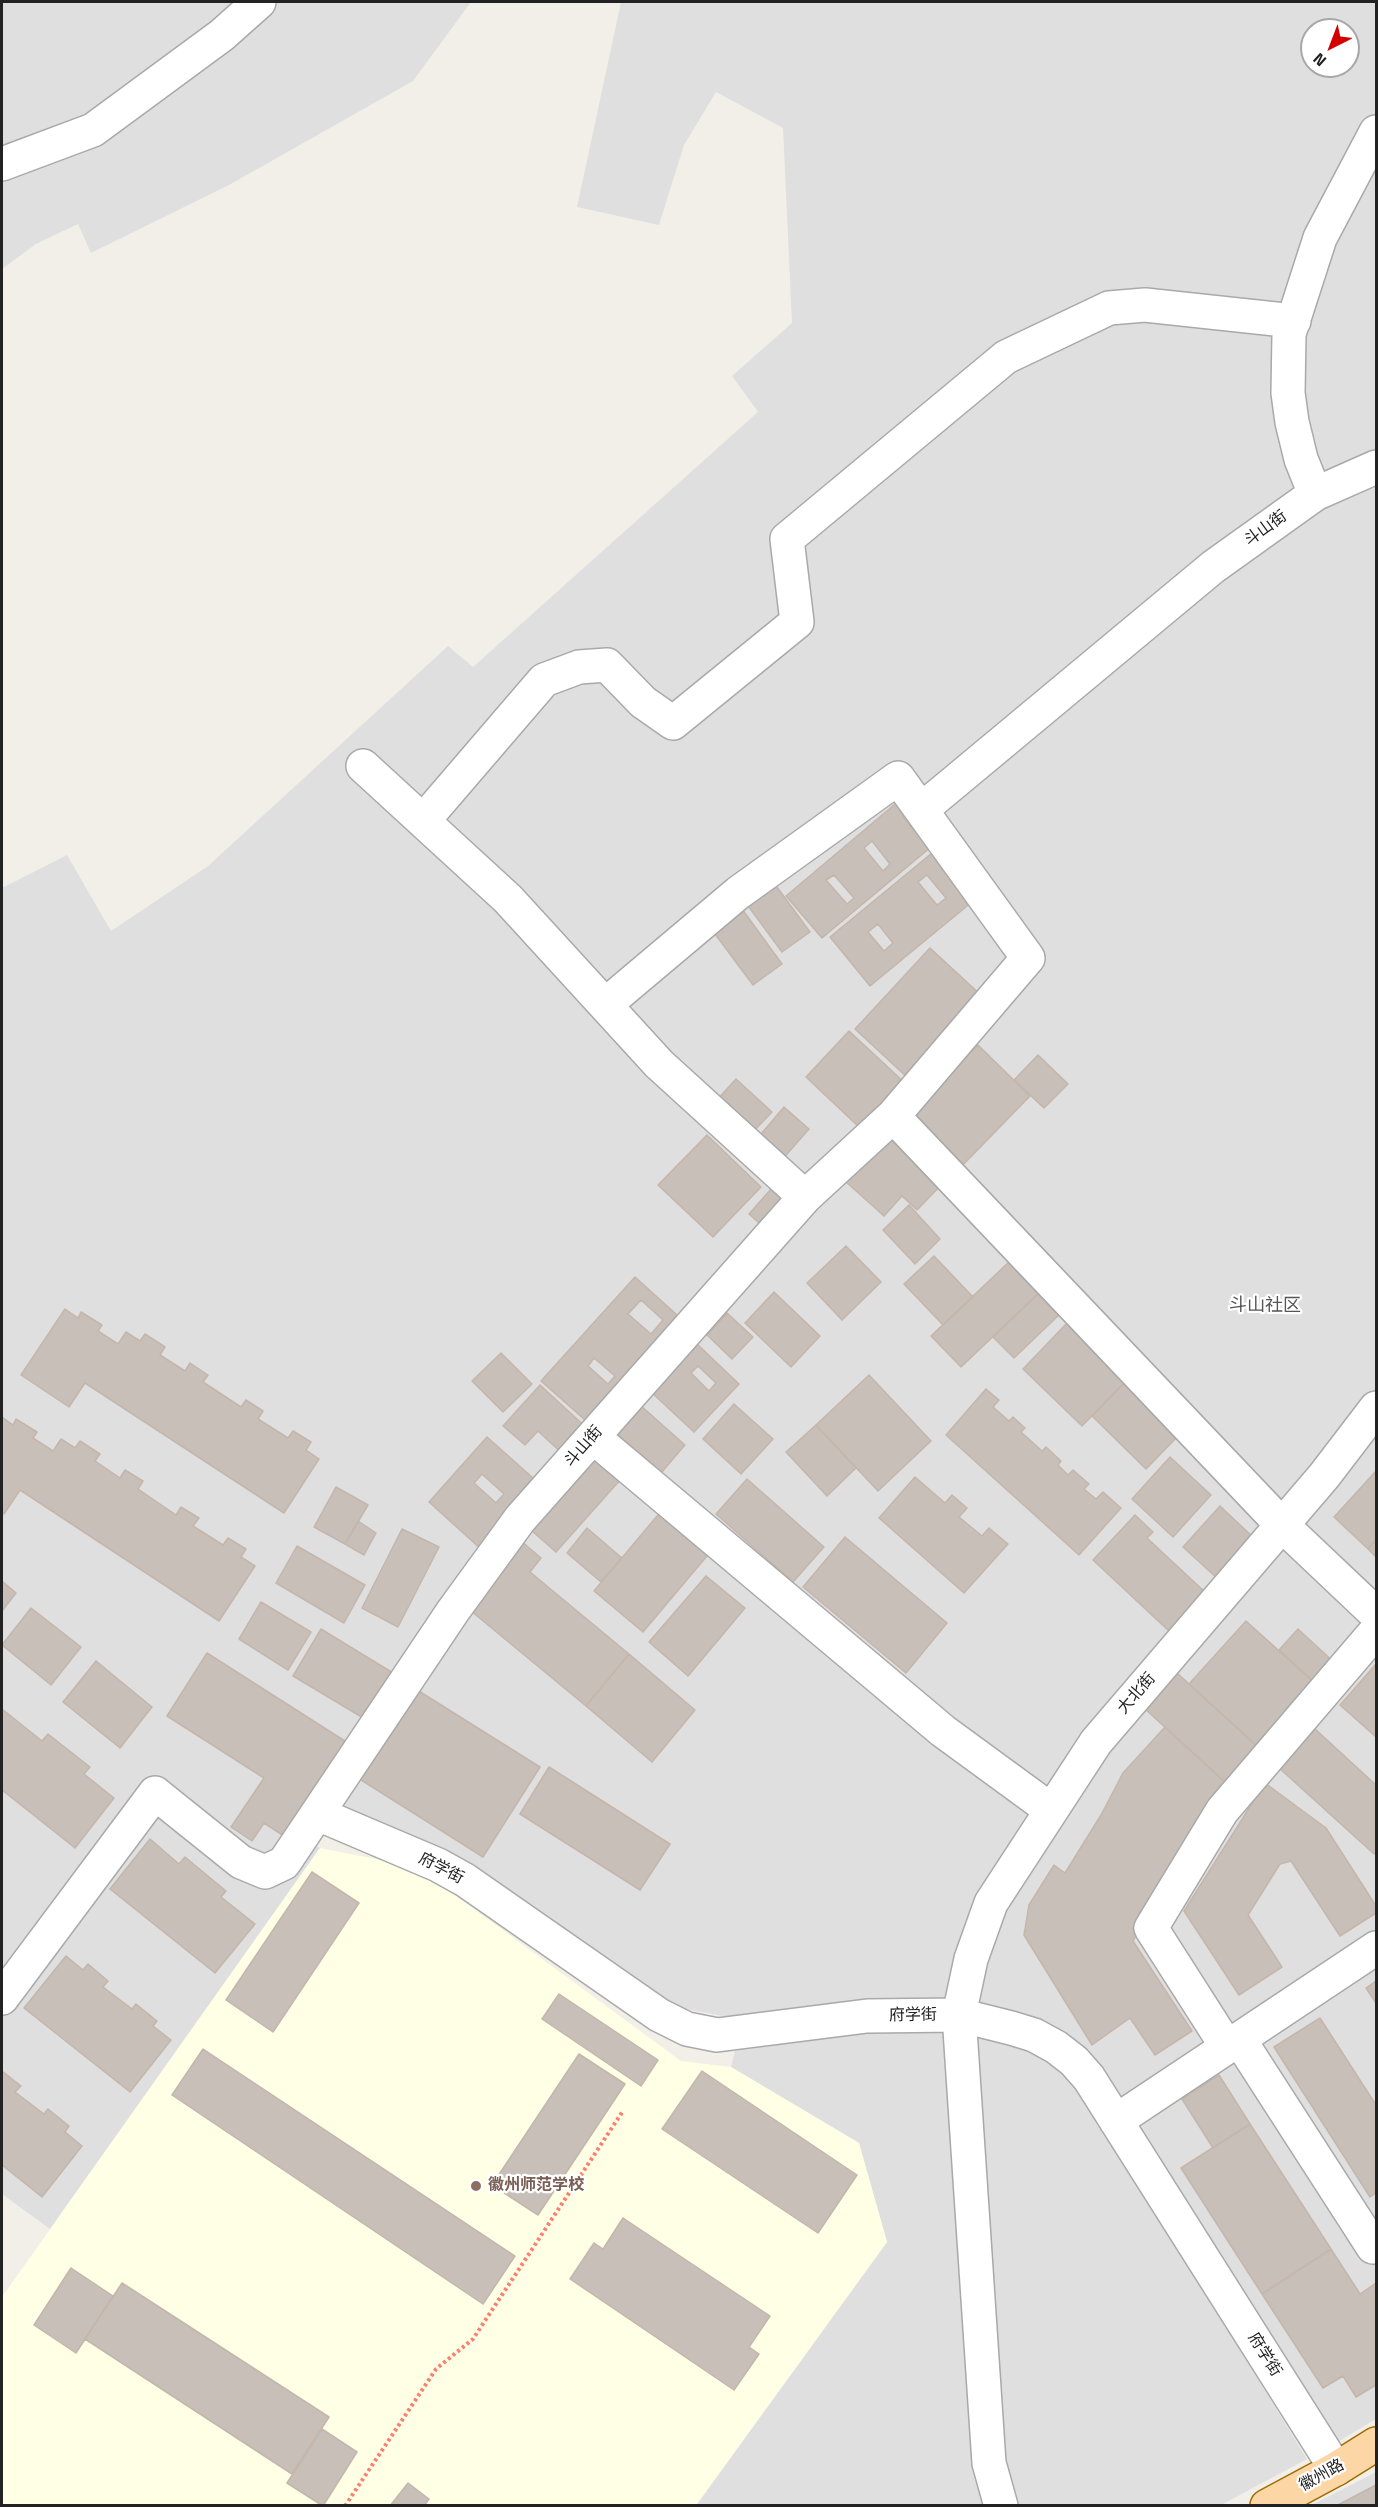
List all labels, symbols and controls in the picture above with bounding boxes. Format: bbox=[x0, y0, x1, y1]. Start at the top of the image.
north arrow bbox=[1300, 18, 1360, 78]
text: N bbox=[1307, 47, 1331, 73]
street label: 斗山街 bbox=[1241, 507, 1291, 551]
district label: 斗山社区 bbox=[1229, 1296, 1301, 1318]
street label: 斗山街 bbox=[561, 1423, 607, 1471]
street label: 大北街 bbox=[1114, 1670, 1160, 1718]
street label: 府学街 bbox=[415, 1850, 467, 1888]
street label: 府学街 bbox=[889, 2006, 937, 2026]
place label: 徽州师范学校 bbox=[488, 2176, 584, 2196]
marker: 徽州师范学校 bbox=[469, 2179, 483, 2193]
street label: 府学街 bbox=[1243, 2330, 1285, 2380]
street label: 徽州路 bbox=[1296, 2456, 1348, 2496]

